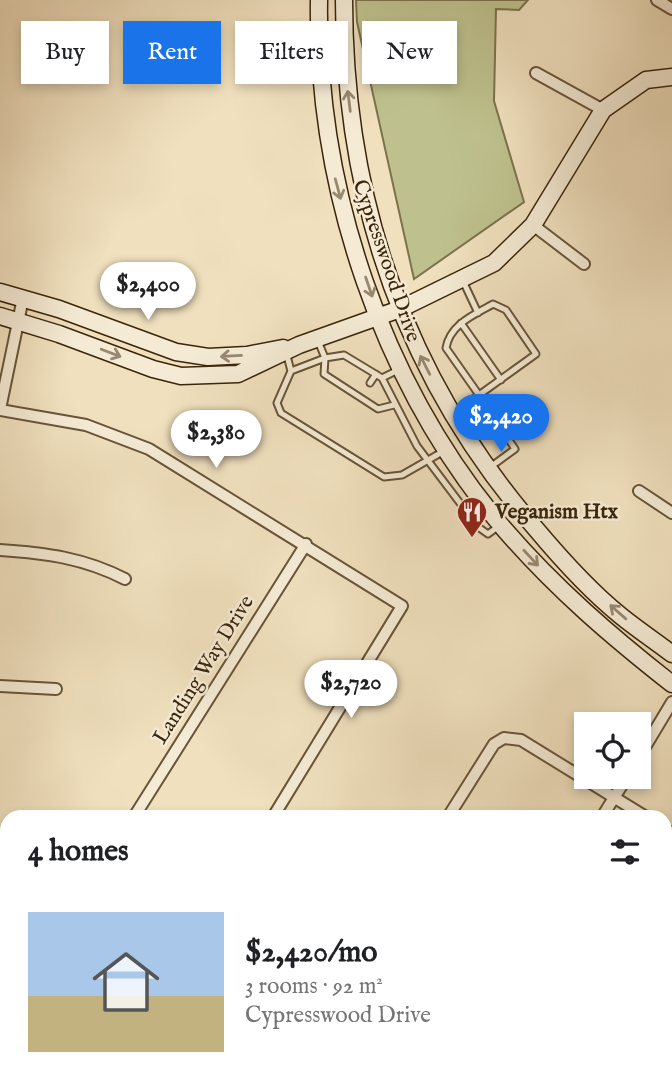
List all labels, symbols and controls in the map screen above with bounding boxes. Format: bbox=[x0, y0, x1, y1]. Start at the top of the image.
chip: Buy bbox=[21, 21, 109, 84]
chip: Rent bbox=[123, 21, 221, 84]
chip: Filters bbox=[235, 21, 348, 84]
chip: New bbox=[362, 21, 457, 84]
one-way arrow bbox=[342, 90, 355, 112]
street label: Cypresswood Drive bbox=[346, 176, 427, 346]
one-way arrow bbox=[332, 178, 345, 200]
pin: $2,400 bbox=[91, 262, 205, 322]
text: $2,400 bbox=[116, 270, 180, 299]
one-way arrow bbox=[364, 276, 376, 298]
one-way arrow bbox=[99, 348, 121, 361]
one-way arrow bbox=[220, 349, 243, 362]
one-way arrow bbox=[417, 355, 431, 376]
pin: $2,420 bbox=[444, 394, 558, 454]
text: $2,420 bbox=[469, 402, 533, 431]
pin: $2,380 bbox=[159, 410, 273, 470]
text: $2,380 bbox=[187, 418, 245, 447]
restaurant icon: Veganism Htx bbox=[455, 495, 489, 539]
place label: Veganism Htx bbox=[494, 499, 619, 526]
one-way arrow bbox=[523, 549, 540, 566]
street label: Landing Way Drive bbox=[147, 590, 261, 749]
one-way arrow bbox=[610, 604, 627, 621]
pin: $2,720 bbox=[294, 660, 408, 720]
text: $2,720 bbox=[320, 668, 382, 697]
map controls bbox=[574, 712, 651, 789]
button: locate bbox=[574, 712, 651, 789]
text: 4 homes bbox=[28, 833, 129, 871]
icon: filters bbox=[606, 833, 644, 871]
text: $2,420/mo bbox=[245, 934, 377, 972]
icon: home bbox=[84, 940, 168, 1024]
text: 3 rooms · 92 m² bbox=[245, 972, 383, 1001]
text: Cypresswood Drive bbox=[245, 1001, 431, 1030]

